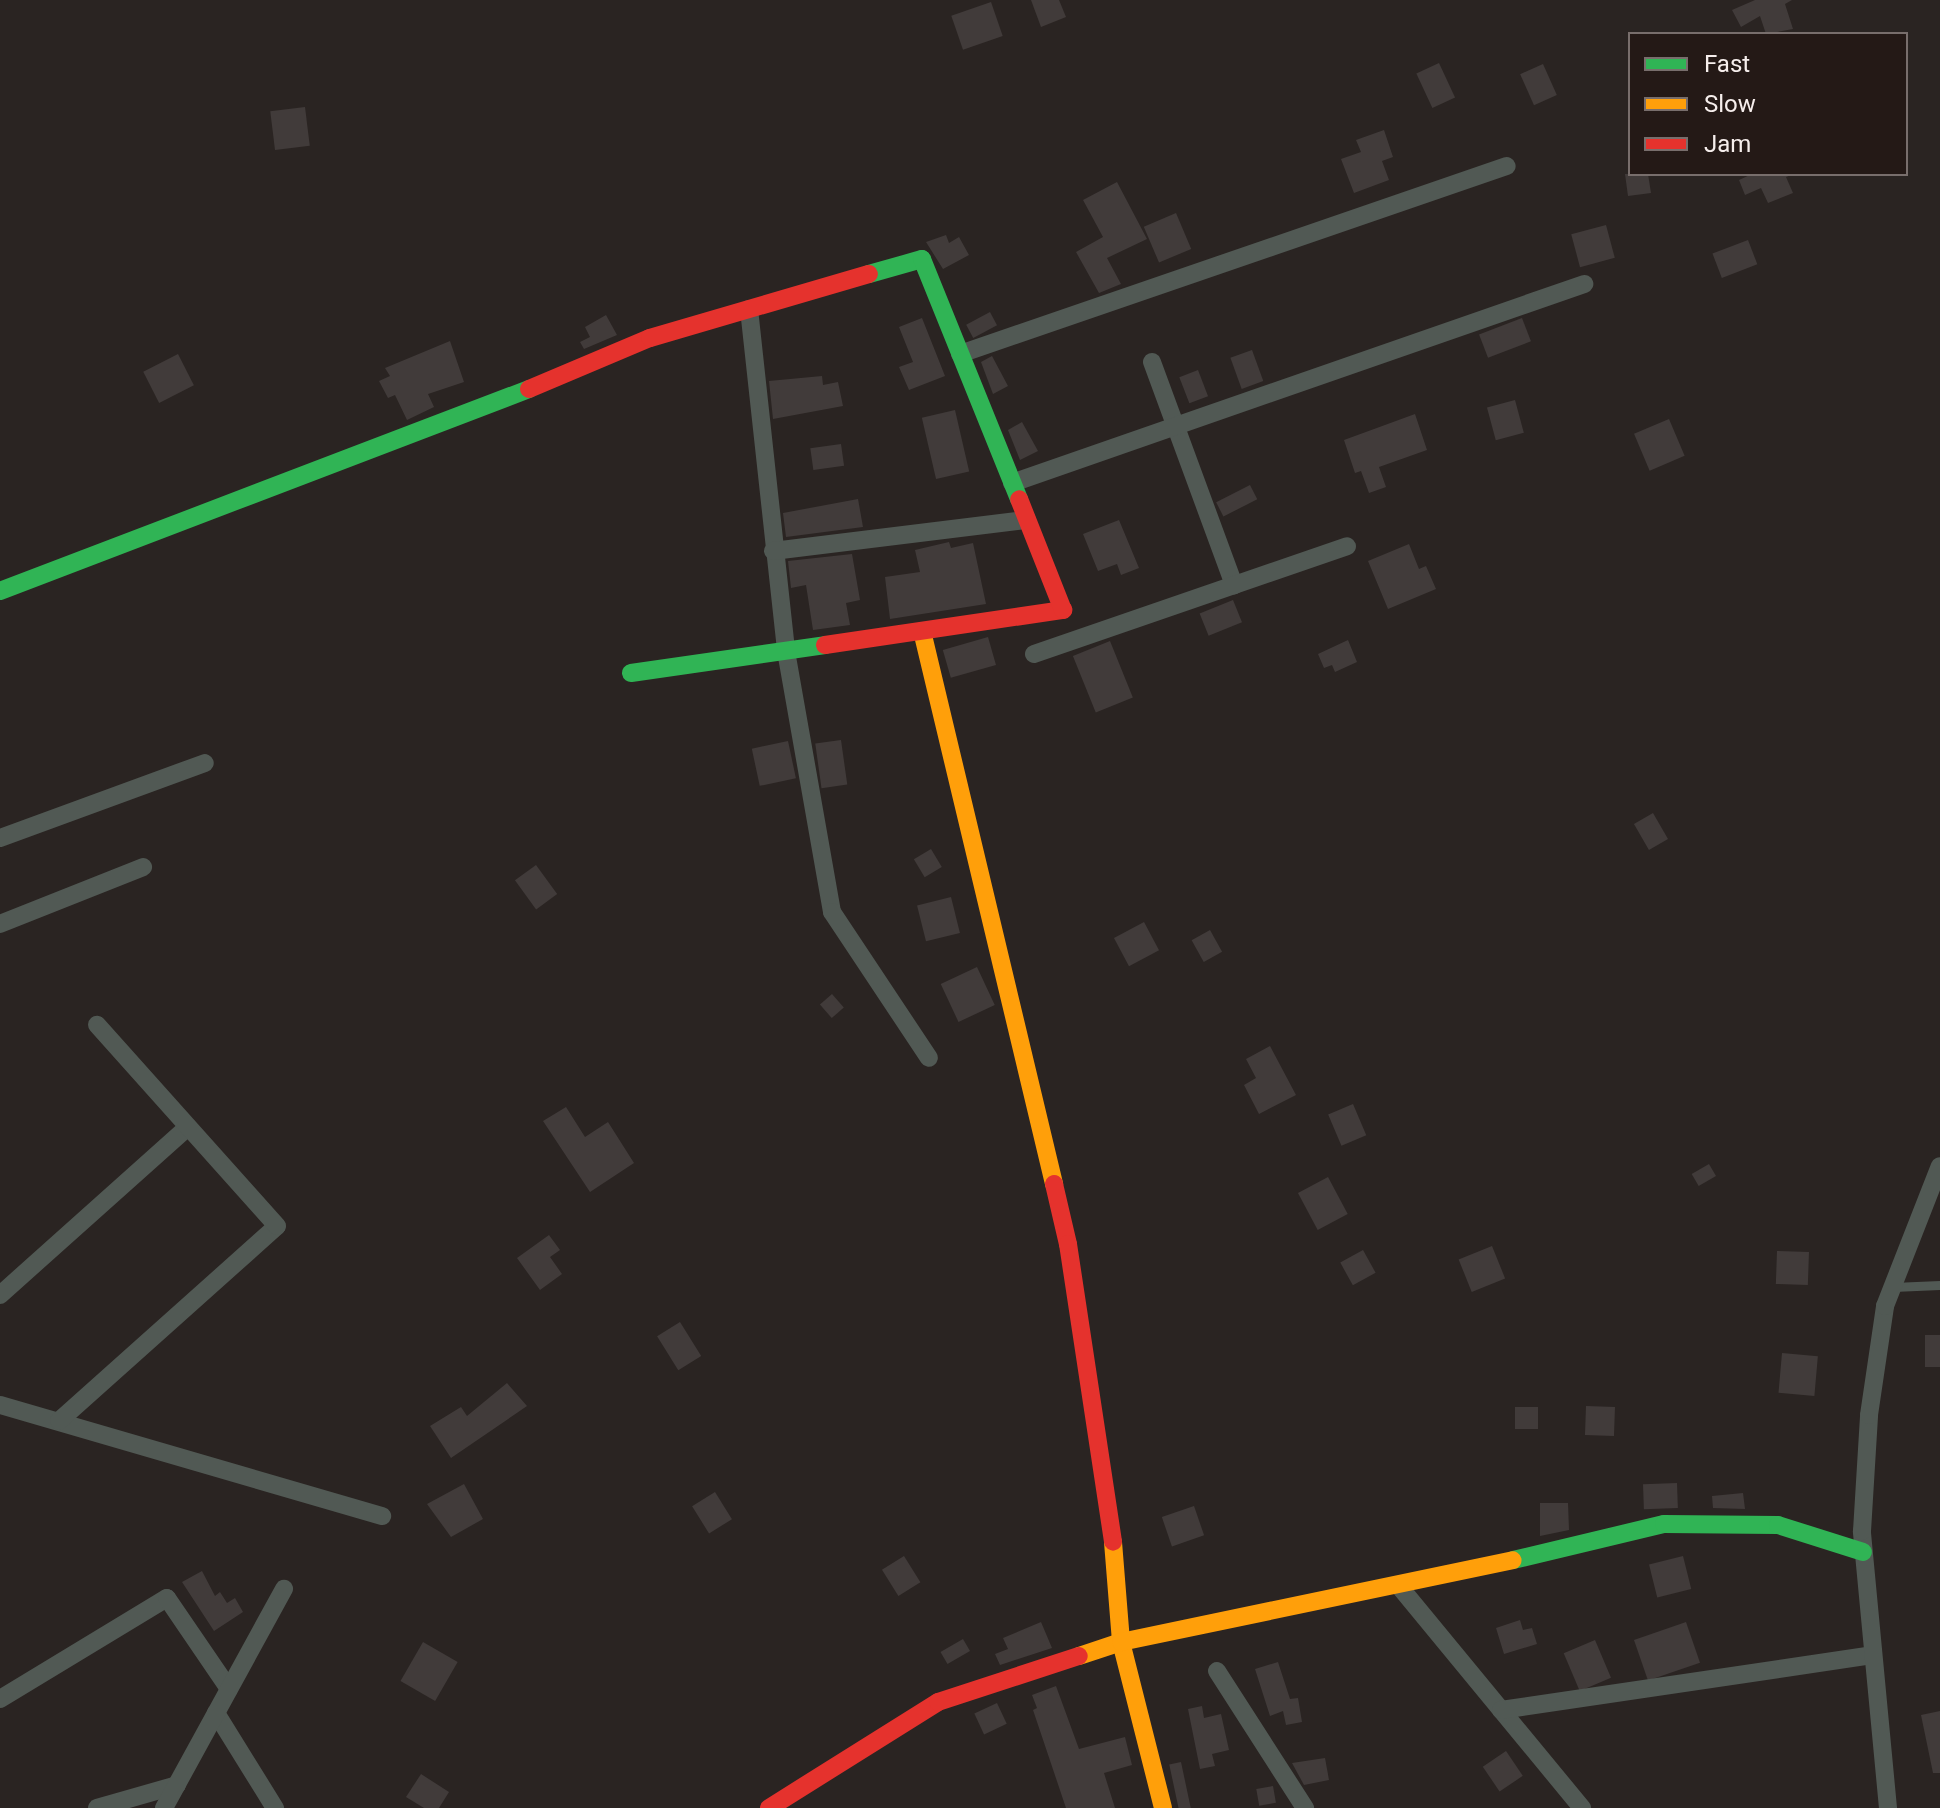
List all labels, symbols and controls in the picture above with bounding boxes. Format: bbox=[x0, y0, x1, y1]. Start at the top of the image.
legend bbox=[1628, 32, 1908, 176]
text: Fast bbox=[1704, 50, 1750, 78]
text: Slow bbox=[1704, 90, 1756, 118]
text: Jam bbox=[1704, 130, 1751, 158]

